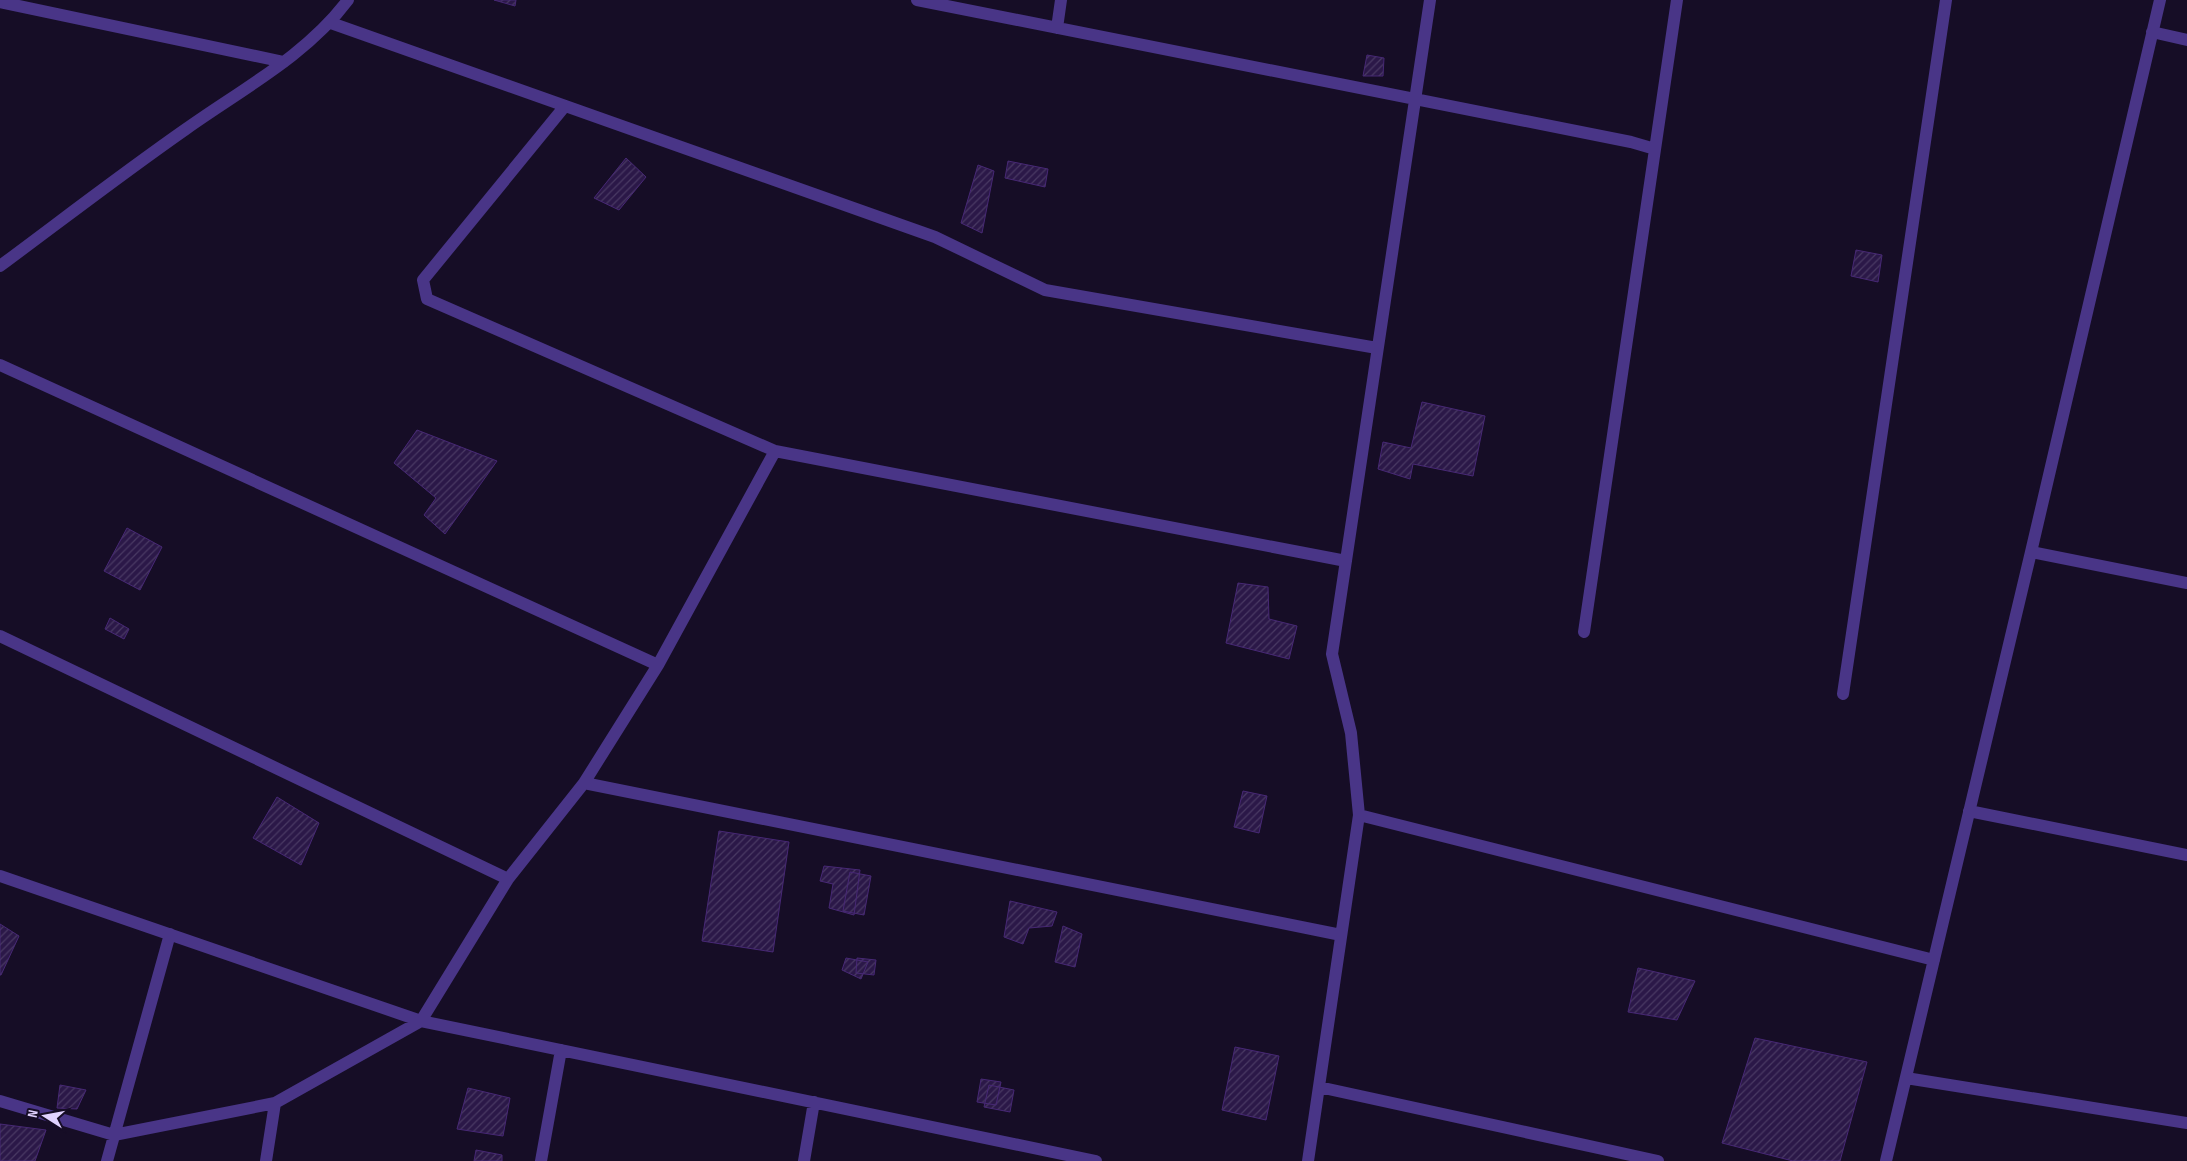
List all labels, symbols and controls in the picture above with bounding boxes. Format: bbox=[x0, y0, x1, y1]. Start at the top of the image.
north arrow bbox=[20, 1091, 70, 1141]
text: N bbox=[24, 1108, 42, 1119]

